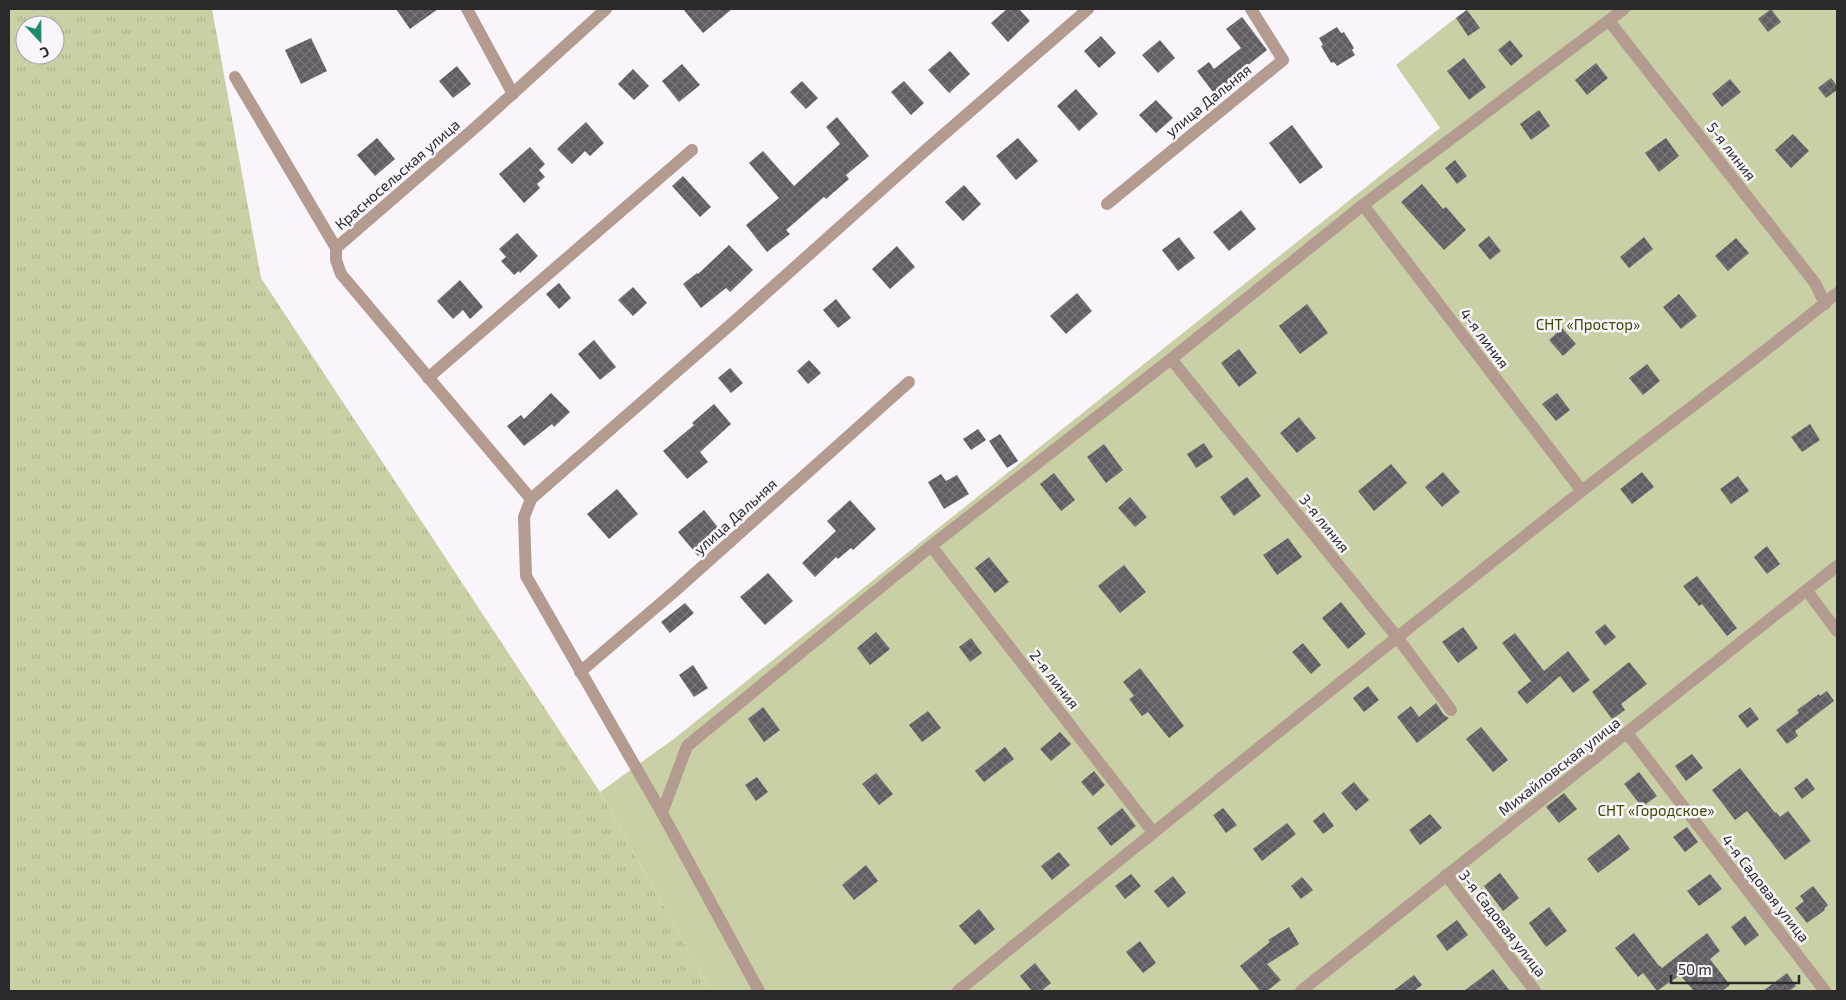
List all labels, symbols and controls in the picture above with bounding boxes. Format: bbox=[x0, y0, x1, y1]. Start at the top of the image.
north arrow bbox=[15, 15, 65, 65]
text: С bbox=[38, 43, 52, 62]
street label: улица Дальняя bbox=[1161, 60, 1255, 141]
street label: Красносельская улица bbox=[331, 115, 464, 234]
street label: 5-я линия bbox=[1704, 118, 1760, 184]
street label: 4-я линия bbox=[1457, 304, 1513, 372]
park label: СНТ «Простор» bbox=[1536, 315, 1640, 333]
street label: улица Дальняя bbox=[690, 474, 781, 559]
street label: 3-я линия bbox=[1296, 490, 1354, 556]
street label: 2-я линия bbox=[1026, 646, 1084, 712]
street label: Михайловская улица bbox=[1495, 713, 1624, 820]
park label: СНТ «Городское» bbox=[1597, 801, 1715, 819]
street label: 4-я Садовая улица bbox=[1718, 831, 1814, 946]
street label: 3-я Садовая улица bbox=[1455, 866, 1550, 981]
scale bar bbox=[1671, 952, 1798, 984]
text: 50 m bbox=[1678, 960, 1712, 978]

